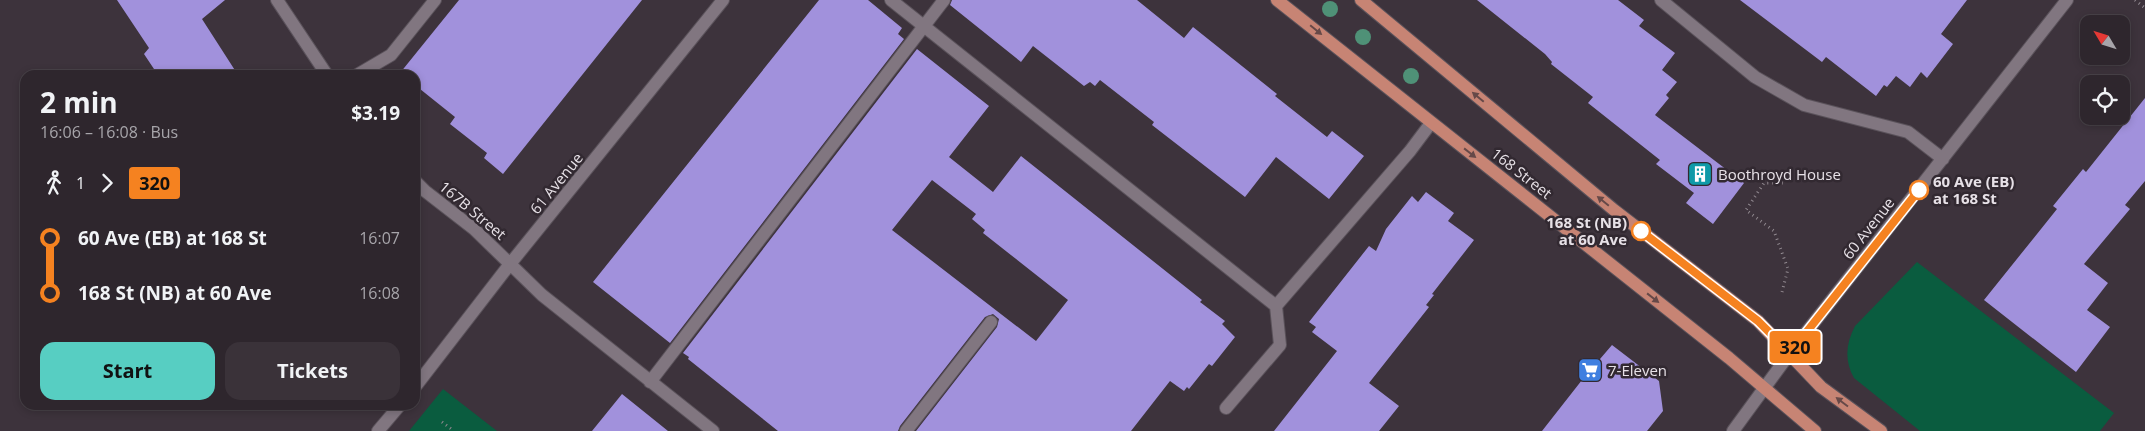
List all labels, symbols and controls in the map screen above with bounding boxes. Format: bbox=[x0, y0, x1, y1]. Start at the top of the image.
north arrow bbox=[2080, 15, 2130, 65]
map controls bbox=[2080, 15, 2130, 125]
one-way arrow bbox=[1309, 25, 1322, 36]
button: locate bbox=[2080, 75, 2130, 125]
text: 2 min bbox=[40, 83, 118, 121]
one-way arrow bbox=[1472, 92, 1485, 103]
text: $3.19 bbox=[351, 100, 400, 126]
text: 16:06 – 16:08 · Bus bbox=[40, 121, 178, 143]
street label: 168 Street bbox=[1488, 143, 1556, 203]
street label: 61 Avenue bbox=[525, 148, 587, 218]
one-way arrow bbox=[1463, 148, 1476, 159]
building icon: Boothroyd House bbox=[1687, 161, 1713, 187]
place label: Boothroyd House bbox=[1718, 164, 1841, 184]
icon: walk bbox=[40, 169, 68, 197]
icon: forward bbox=[93, 169, 121, 197]
text: 320 bbox=[139, 171, 170, 195]
place label: 60 Ave (EB) at 168 St bbox=[1933, 171, 2014, 208]
text: 1 bbox=[76, 172, 85, 194]
street label: 167B Street bbox=[435, 176, 511, 244]
marker: 60 Ave (EB) at 168 St bbox=[1909, 180, 1929, 200]
street label: 60 Avenue bbox=[1838, 193, 1898, 263]
one-way arrow bbox=[1597, 196, 1610, 207]
place label: 168 St (NB) at 60 Ave bbox=[1546, 212, 1627, 249]
marker: 168 St (NB) at 60 Ave bbox=[1631, 221, 1651, 241]
text: 60 Ave (EB) at 168 St bbox=[78, 225, 267, 251]
text: 16:07 bbox=[359, 227, 400, 249]
text: 168 St (NB) at 60 Ave bbox=[78, 280, 272, 306]
text: 16:08 bbox=[359, 282, 400, 304]
one-way arrow bbox=[1646, 292, 1659, 303]
line badge: 320 bbox=[1766, 331, 1824, 363]
text: 320 bbox=[1780, 335, 1810, 359]
button: Start bbox=[40, 342, 215, 400]
button: Tickets bbox=[225, 342, 400, 400]
supermarket icon: 7-Eleven bbox=[1577, 357, 1603, 383]
place label: 7-Eleven bbox=[1608, 360, 1667, 380]
one-way arrow bbox=[1835, 397, 1849, 407]

